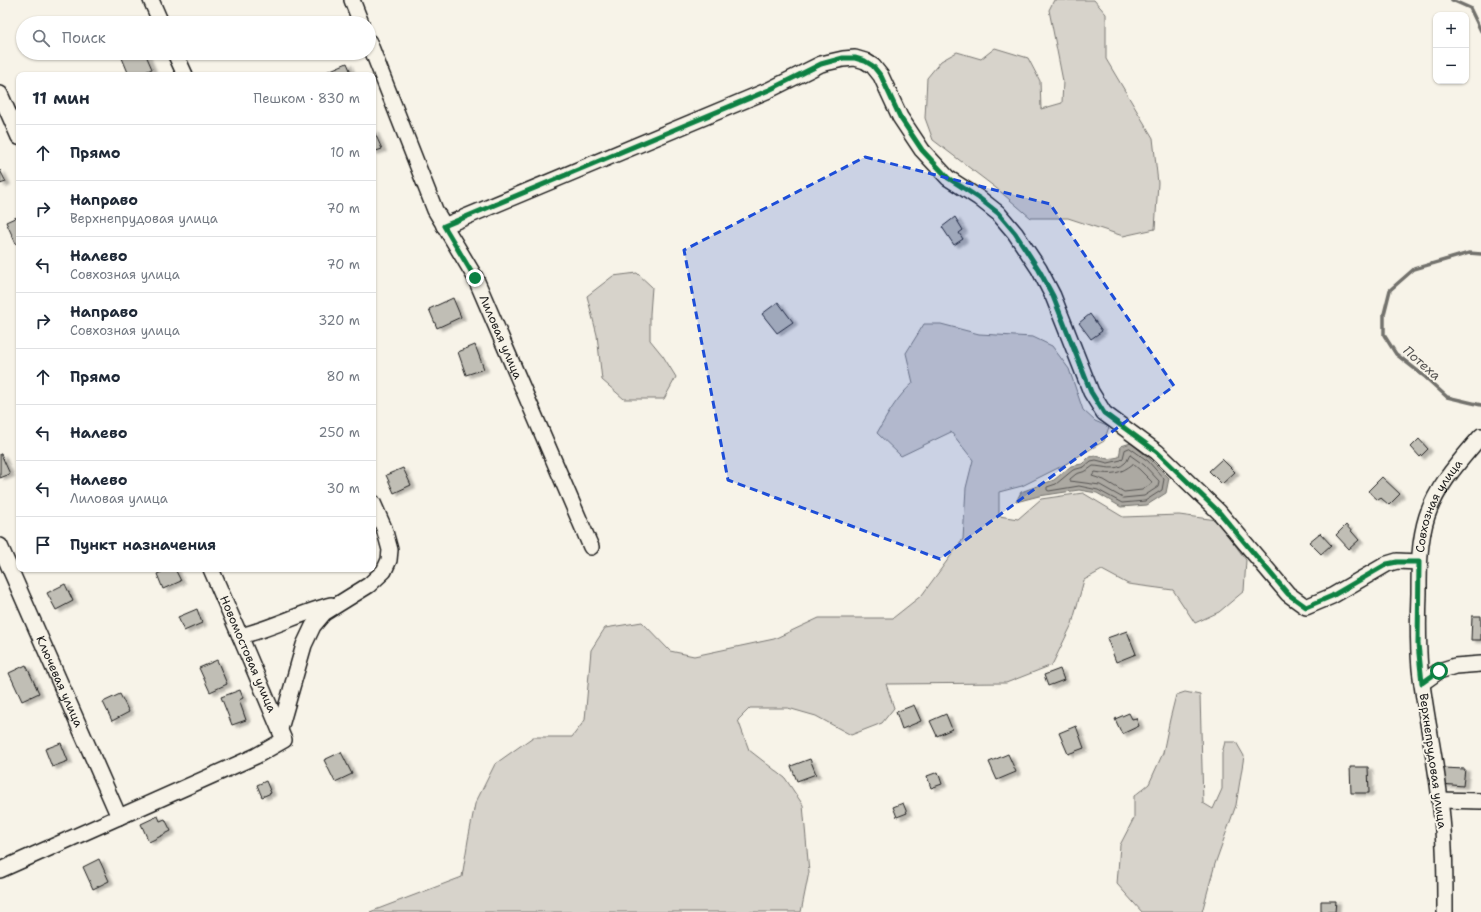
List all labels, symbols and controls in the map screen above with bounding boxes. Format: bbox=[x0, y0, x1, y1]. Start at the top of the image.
map controls bbox=[1433, 12, 1469, 84]
button: + bbox=[1433, 12, 1469, 48]
search box bbox=[16, 16, 376, 60]
icon: search bbox=[30, 27, 52, 49]
text: Поиск bbox=[62, 28, 106, 48]
button: − bbox=[1433, 48, 1469, 84]
text: 11 мин bbox=[32, 87, 90, 109]
text: Пешком · 830 m bbox=[254, 90, 360, 107]
icon: ahead bbox=[32, 142, 54, 164]
text: Прямо bbox=[70, 143, 120, 163]
text: 10 m bbox=[330, 144, 360, 161]
text: Направо bbox=[70, 190, 138, 210]
icon: right bbox=[32, 198, 54, 220]
text: 70 m bbox=[326, 200, 360, 217]
text: Верхнепрудовая улица bbox=[70, 210, 218, 227]
text: Налево bbox=[70, 246, 128, 266]
icon: left bbox=[32, 254, 54, 276]
text: 70 m bbox=[326, 256, 360, 273]
text: Совхозная улица bbox=[70, 266, 180, 283]
route end bbox=[466, 269, 484, 287]
street label: Лиловая улица bbox=[476, 292, 526, 382]
text: Направо bbox=[70, 302, 138, 322]
icon: right bbox=[32, 310, 54, 332]
text: 320 m bbox=[318, 312, 360, 329]
text: Совхозная улица bbox=[70, 322, 180, 339]
water label: Потеха bbox=[1400, 342, 1444, 384]
icon: ahead bbox=[32, 366, 54, 388]
text: Прямо bbox=[70, 367, 120, 387]
text: 80 m bbox=[326, 368, 360, 385]
icon: left bbox=[32, 422, 54, 444]
text: Налево bbox=[70, 423, 128, 443]
text: 250 m bbox=[319, 424, 360, 441]
street label: Совхозная улица bbox=[1412, 456, 1466, 553]
text: Налево bbox=[70, 470, 128, 490]
icon: left bbox=[32, 478, 54, 500]
text: 30 m bbox=[326, 480, 360, 497]
text: Лиловая улица bbox=[70, 490, 168, 507]
icon: arrive bbox=[32, 534, 54, 556]
text: Пункт назначения bbox=[70, 535, 216, 555]
street label: Новомостовая улица bbox=[216, 593, 280, 715]
street label: Ключевая улица bbox=[32, 633, 87, 730]
route start bbox=[1430, 662, 1448, 680]
street label: Верхнепрудовая улица bbox=[1416, 692, 1450, 830]

